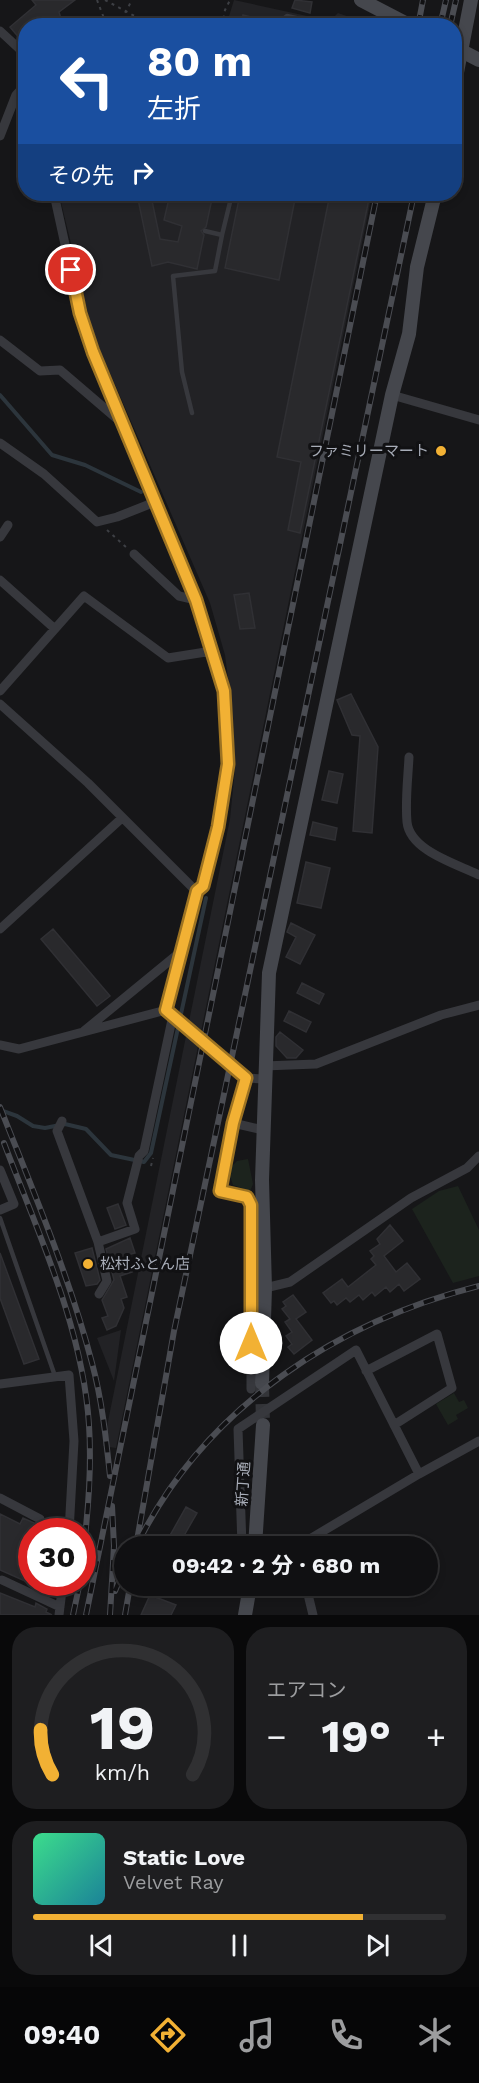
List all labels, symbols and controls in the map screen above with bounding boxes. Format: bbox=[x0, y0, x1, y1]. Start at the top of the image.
text: 80 m bbox=[147, 37, 252, 86]
icon: left bbox=[48, 42, 126, 120]
text: 左折 bbox=[147, 93, 201, 125]
icon: right bbox=[126, 156, 159, 189]
text: その先 bbox=[48, 163, 114, 188]
pin bbox=[45, 244, 96, 295]
icon: arrive bbox=[54, 253, 87, 286]
place label: ファミリーマート bbox=[309, 442, 429, 460]
marker: ファミリーマート bbox=[434, 444, 448, 458]
place label: 松村ふとん店 bbox=[100, 1255, 190, 1273]
marker: 松村ふとん店 bbox=[81, 1257, 95, 1271]
position arrow bbox=[219, 1311, 283, 1375]
street label: 新丁通 bbox=[232, 1461, 254, 1507]
speed limit sign: 30 bbox=[18, 1518, 96, 1596]
text: 09:42 · 2 分 · 680 m bbox=[172, 1553, 380, 1578]
text: エアコン bbox=[267, 1678, 347, 1702]
text: 19 bbox=[90, 1691, 155, 1764]
text: 19° bbox=[322, 1710, 391, 1763]
text: − bbox=[267, 1717, 286, 1756]
text: + bbox=[426, 1717, 446, 1756]
text: km/h bbox=[95, 1760, 150, 1785]
text: Static Love bbox=[123, 1845, 245, 1870]
text: Velvet Ray bbox=[123, 1870, 224, 1894]
icon: previous bbox=[85, 1929, 118, 1962]
icon: pause bbox=[223, 1929, 256, 1962]
icon: next bbox=[361, 1929, 394, 1962]
icon: directions bbox=[147, 2014, 189, 2056]
icon: music bbox=[236, 2014, 278, 2056]
icon: phone bbox=[325, 2014, 367, 2056]
icon: climate bbox=[414, 2014, 456, 2056]
text: 09:40 bbox=[23, 2019, 100, 2051]

